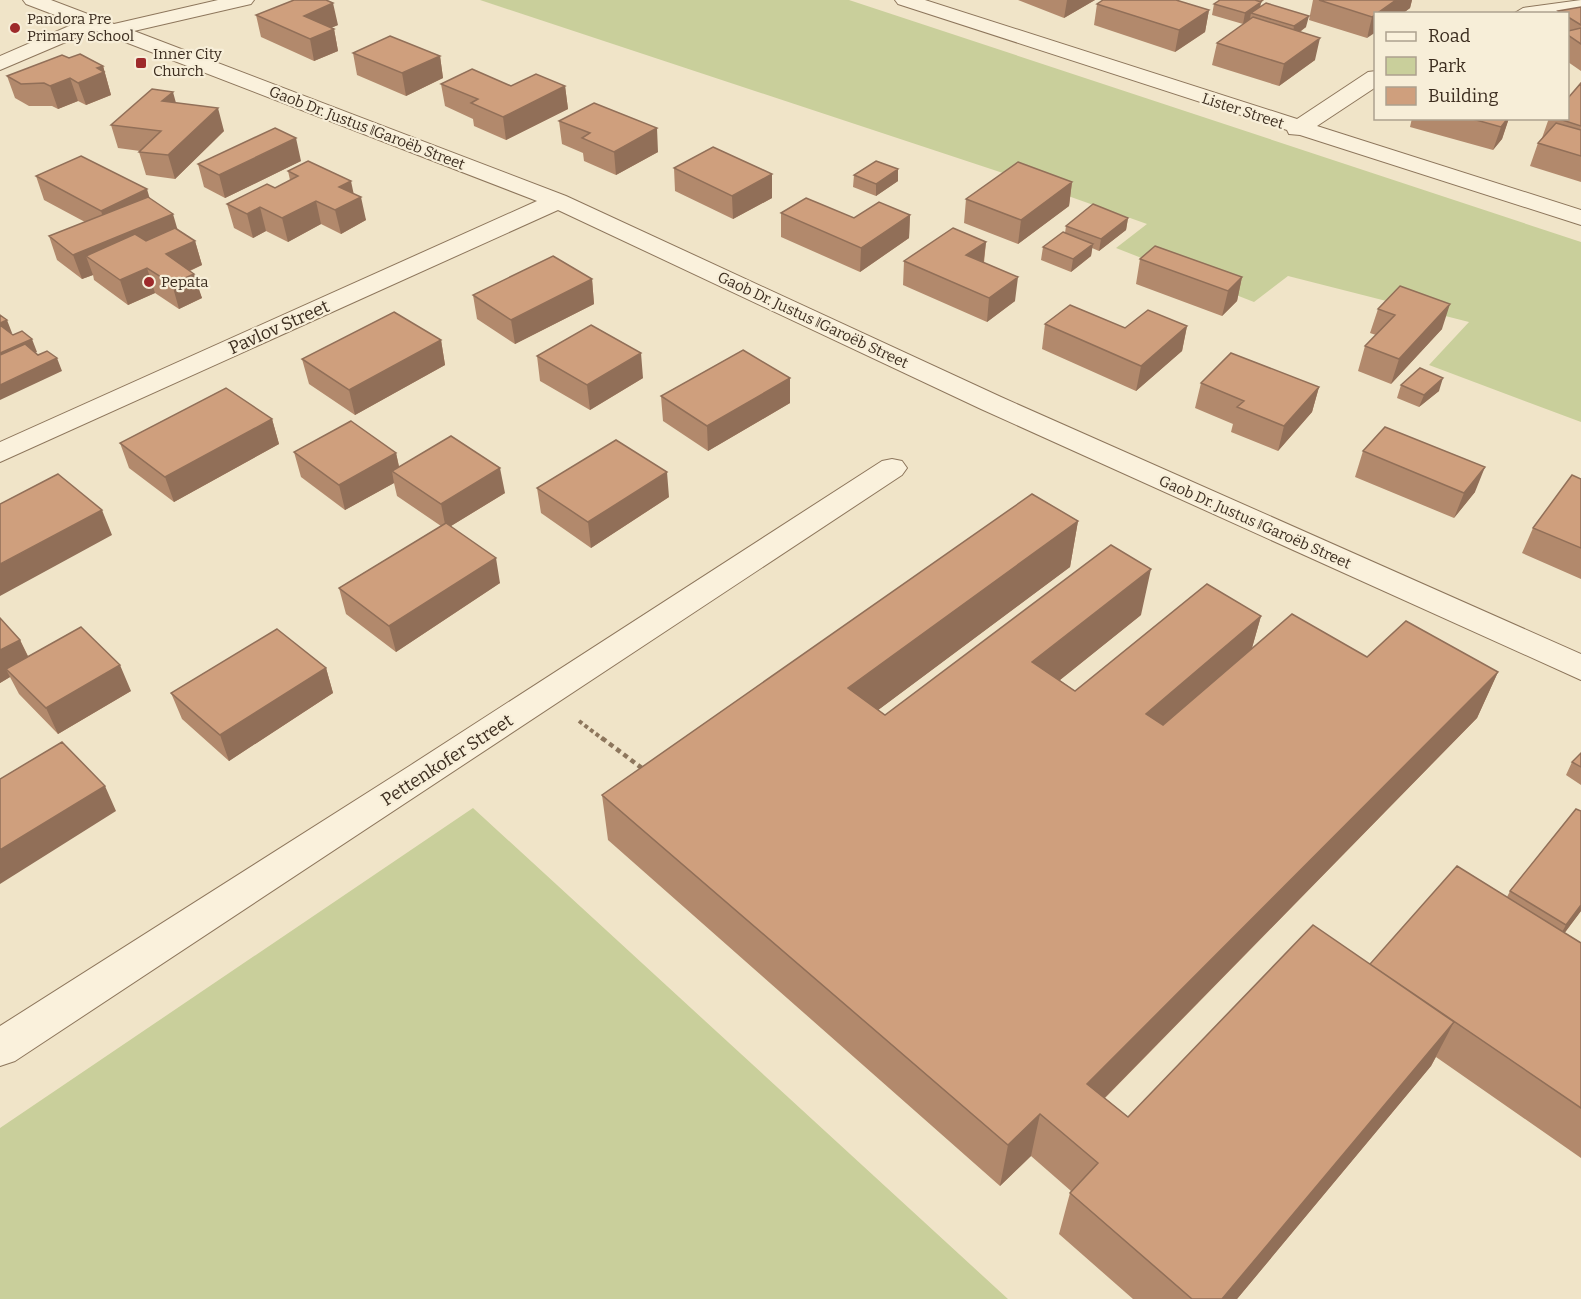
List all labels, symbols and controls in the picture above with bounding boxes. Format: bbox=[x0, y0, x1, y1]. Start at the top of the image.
place label: Pandora Pre Primary School bbox=[27, 10, 134, 45]
legend bbox=[1374, 12, 1569, 120]
marker: Pandora Pre Primary School bbox=[8, 21, 22, 35]
text: Road bbox=[1428, 25, 1471, 47]
place label: Inner City Church bbox=[153, 45, 222, 80]
text: Park bbox=[1428, 55, 1467, 77]
marker: Inner City Church bbox=[134, 56, 148, 70]
street label: Gaob Dr. Justus ǁGaroëb Street bbox=[267, 82, 468, 174]
text: Building bbox=[1428, 85, 1499, 107]
street label: Lister Street bbox=[1200, 89, 1287, 133]
street label: Gaob Dr. Justus ǁGaroëb Street bbox=[715, 268, 912, 372]
place label: Pepata bbox=[161, 273, 209, 291]
marker: Pepata bbox=[142, 275, 156, 289]
street label: Pavlov Street bbox=[225, 295, 333, 359]
street label: Gaob Dr. Justus ǁGaroëb Street bbox=[1156, 471, 1354, 573]
street label: Pettenkofer Street bbox=[377, 709, 517, 811]

